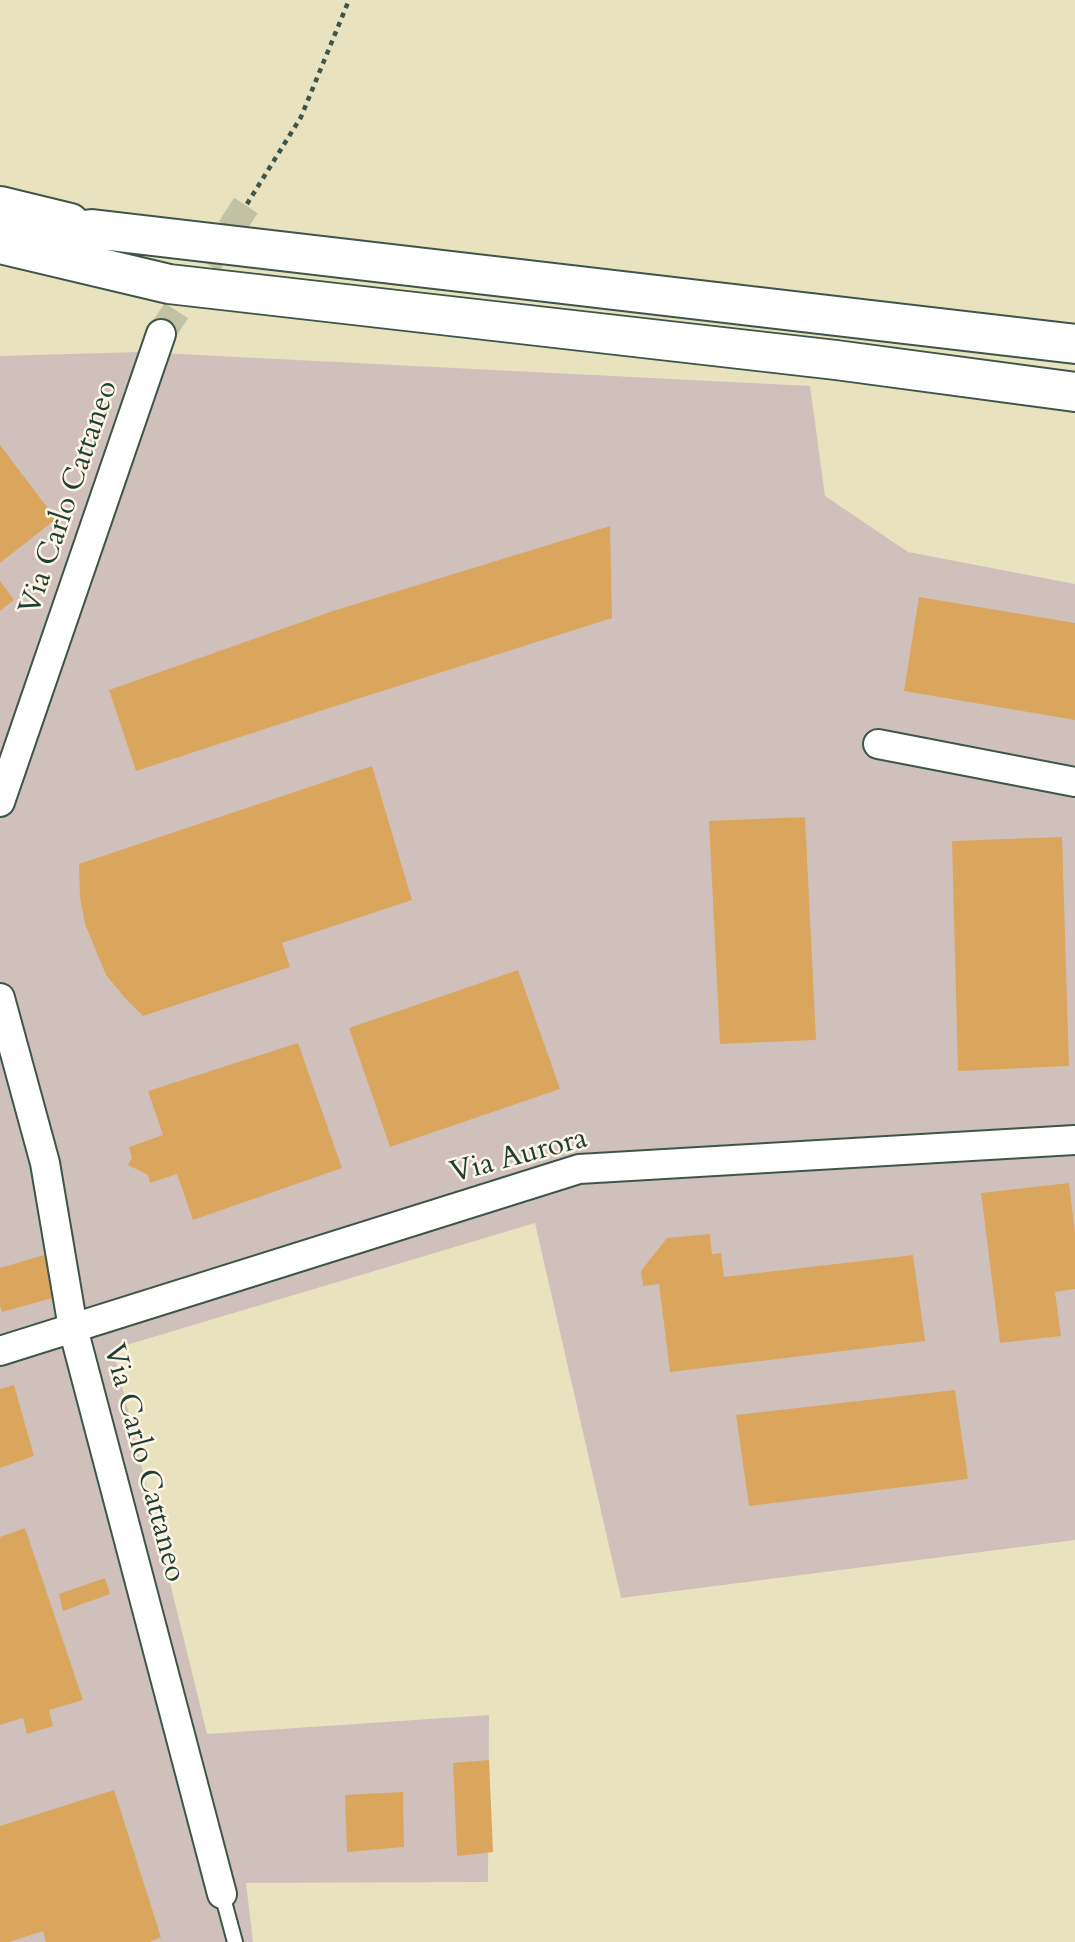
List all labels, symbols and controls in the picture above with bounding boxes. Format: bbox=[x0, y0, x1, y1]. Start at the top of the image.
street label: Via Carlo Cattaneo bbox=[13, 376, 127, 620]
street label: Via Aurora bbox=[447, 1121, 591, 1193]
street label: Via Carlo Cattaneo bbox=[94, 1340, 192, 1586]

